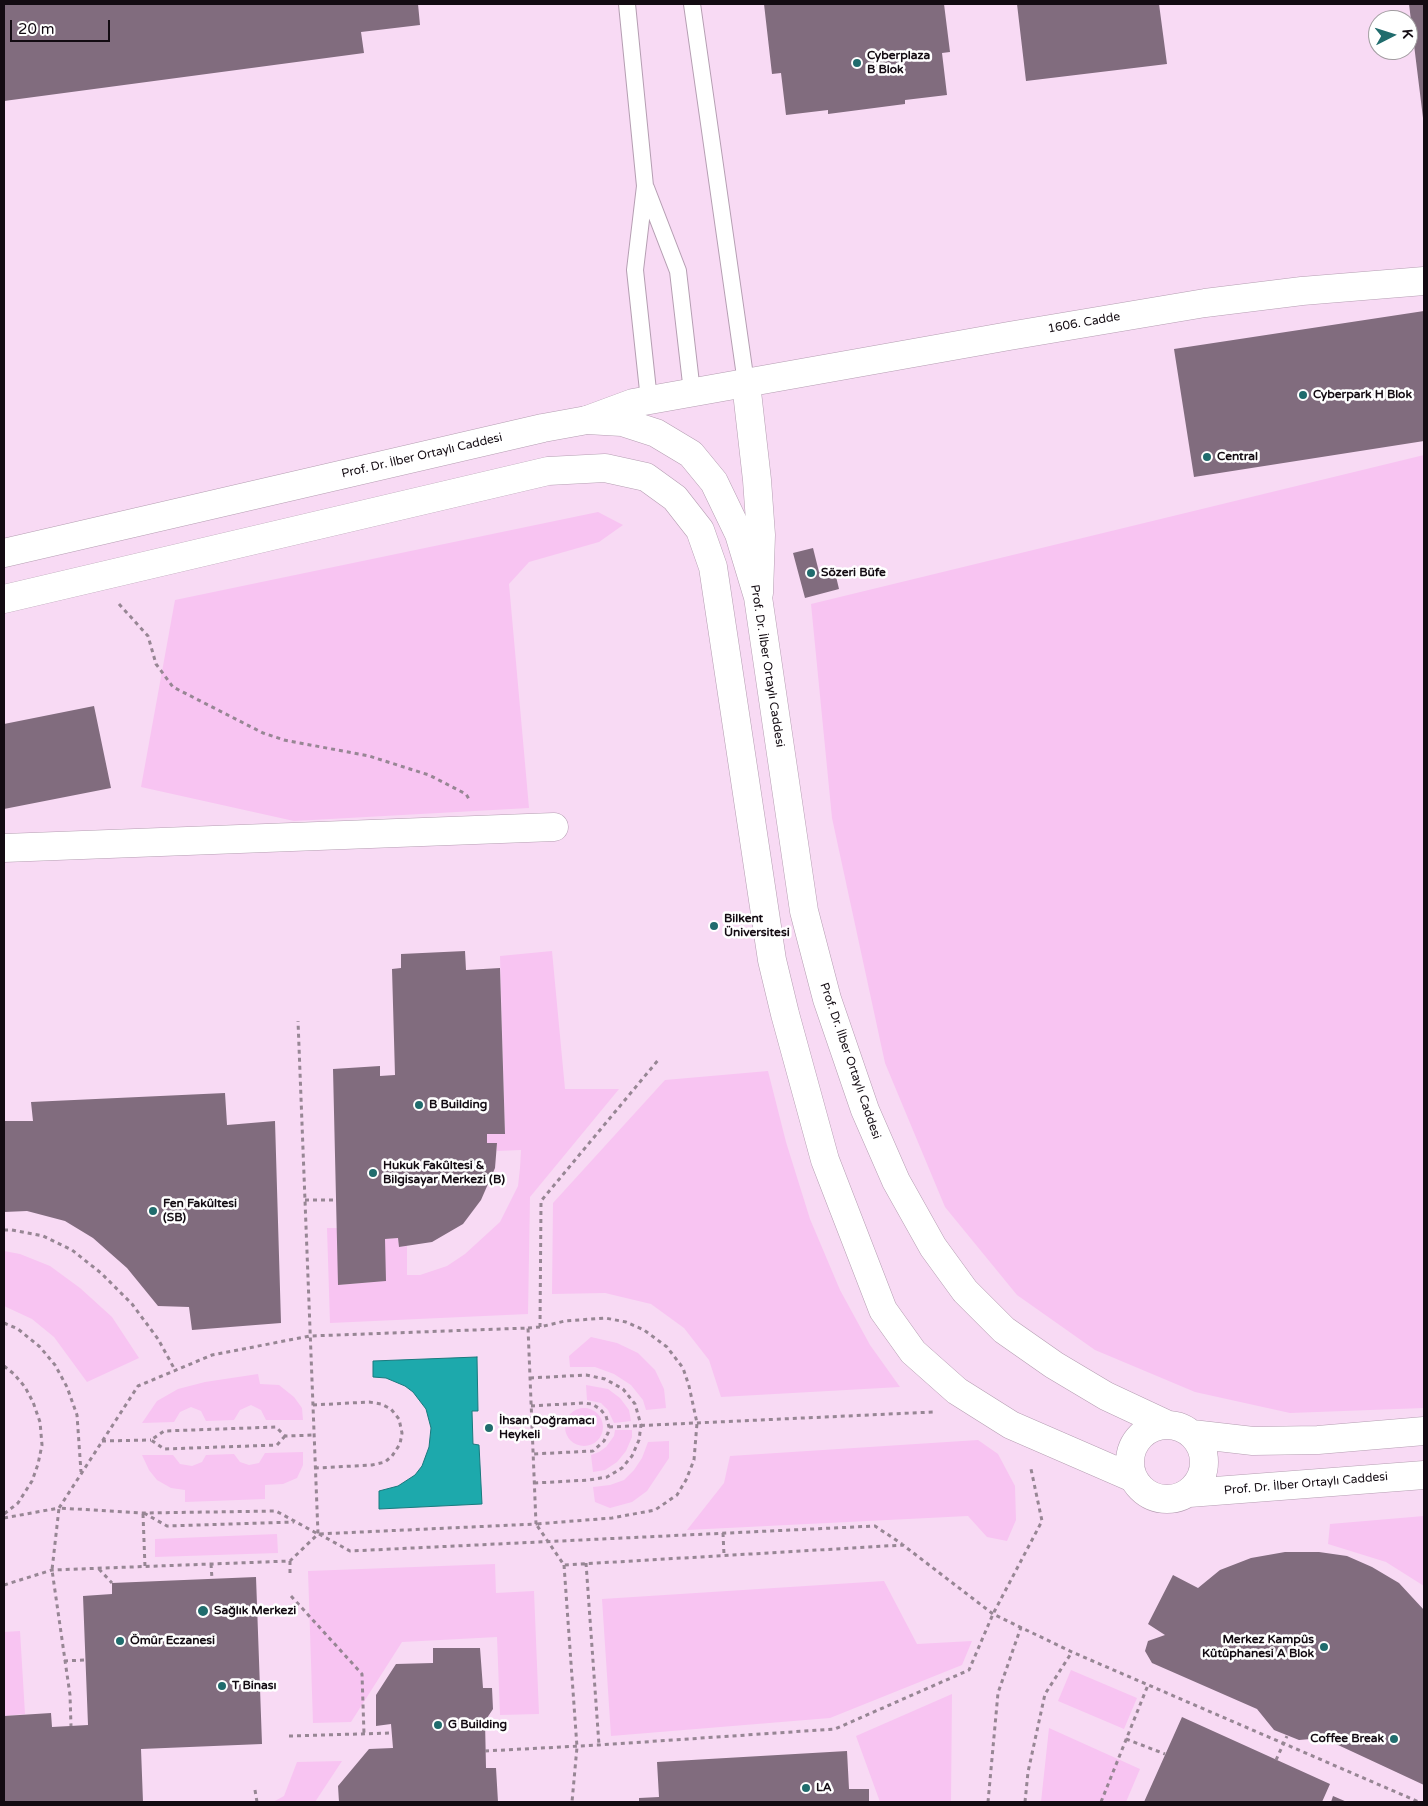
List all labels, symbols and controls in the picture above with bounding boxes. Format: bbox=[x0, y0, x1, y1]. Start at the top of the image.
scale bar bbox=[12, 10, 112, 42]
north arrow bbox=[1368, 10, 1418, 60]
text: 20 m bbox=[18, 20, 55, 38]
text: K bbox=[1399, 28, 1416, 39]
place label: Cyberplaza B Blok bbox=[867, 49, 930, 77]
marker: Cyberplaza B Blok bbox=[851, 57, 863, 69]
street label: 1606. Cadde bbox=[1047, 310, 1121, 336]
place label: Cyberpark H Blok bbox=[1313, 388, 1412, 402]
marker: Cyberpark H Blok bbox=[1297, 389, 1309, 401]
street label: Prof. Dr. İlber Ortaylı Caddesi bbox=[340, 430, 504, 482]
place label: Central bbox=[1217, 450, 1258, 464]
marker: Central bbox=[1201, 451, 1213, 463]
place label: Sözeri Büfe bbox=[821, 566, 886, 580]
marker: Sözeri Büfe bbox=[805, 567, 817, 579]
street label: Prof. Dr. İlber Ortaylı Caddesi bbox=[747, 584, 787, 748]
place label: Bilkent Üniversitesi bbox=[724, 912, 790, 940]
marker: Bilkent Üniversitesi bbox=[708, 920, 720, 932]
street label: Prof. Dr. İlber Ortaylı Caddesi bbox=[816, 981, 884, 1141]
place label: B Building bbox=[429, 1098, 487, 1112]
marker: B Building bbox=[413, 1099, 425, 1111]
place label: Hukuk Fakültesi & Bilgisayar Merkezi (B) bbox=[383, 1159, 505, 1187]
marker: Hukuk Fakültesi & Bilgisayar Merkezi (B) bbox=[367, 1167, 379, 1179]
place label: Fen Fakültesi (SB) bbox=[163, 1197, 237, 1225]
marker: Fen Fakültesi (SB) bbox=[147, 1205, 159, 1217]
place label: İhsan Doğramacı Heykeli bbox=[499, 1414, 595, 1442]
marker: İhsan Doğramacı Heykeli bbox=[483, 1422, 495, 1434]
street label: Prof. Dr. İlber Ortaylı Caddesi bbox=[1223, 1470, 1389, 1498]
marker: Sağlık Merkezi bbox=[196, 1604, 210, 1618]
place label: Sağlık Merkezi bbox=[214, 1604, 296, 1618]
place label: Merkez Kampüs Kütüphanesi A Blok bbox=[1202, 1633, 1314, 1661]
place label: Ömür Eczanesi bbox=[130, 1634, 215, 1648]
marker: Ömür Eczanesi bbox=[114, 1635, 126, 1647]
marker: Merkez Kampüs Kütüphanesi A Blok bbox=[1318, 1641, 1330, 1653]
place label: T Binası bbox=[232, 1679, 276, 1693]
marker: T Binası bbox=[216, 1680, 228, 1692]
place label: G Building bbox=[448, 1718, 507, 1732]
marker: G Building bbox=[432, 1719, 444, 1731]
place label: Coffee Break bbox=[1310, 1732, 1384, 1746]
marker: Coffee Break bbox=[1388, 1733, 1400, 1745]
place label: LA bbox=[816, 1781, 832, 1795]
marker: LA bbox=[800, 1782, 812, 1794]

